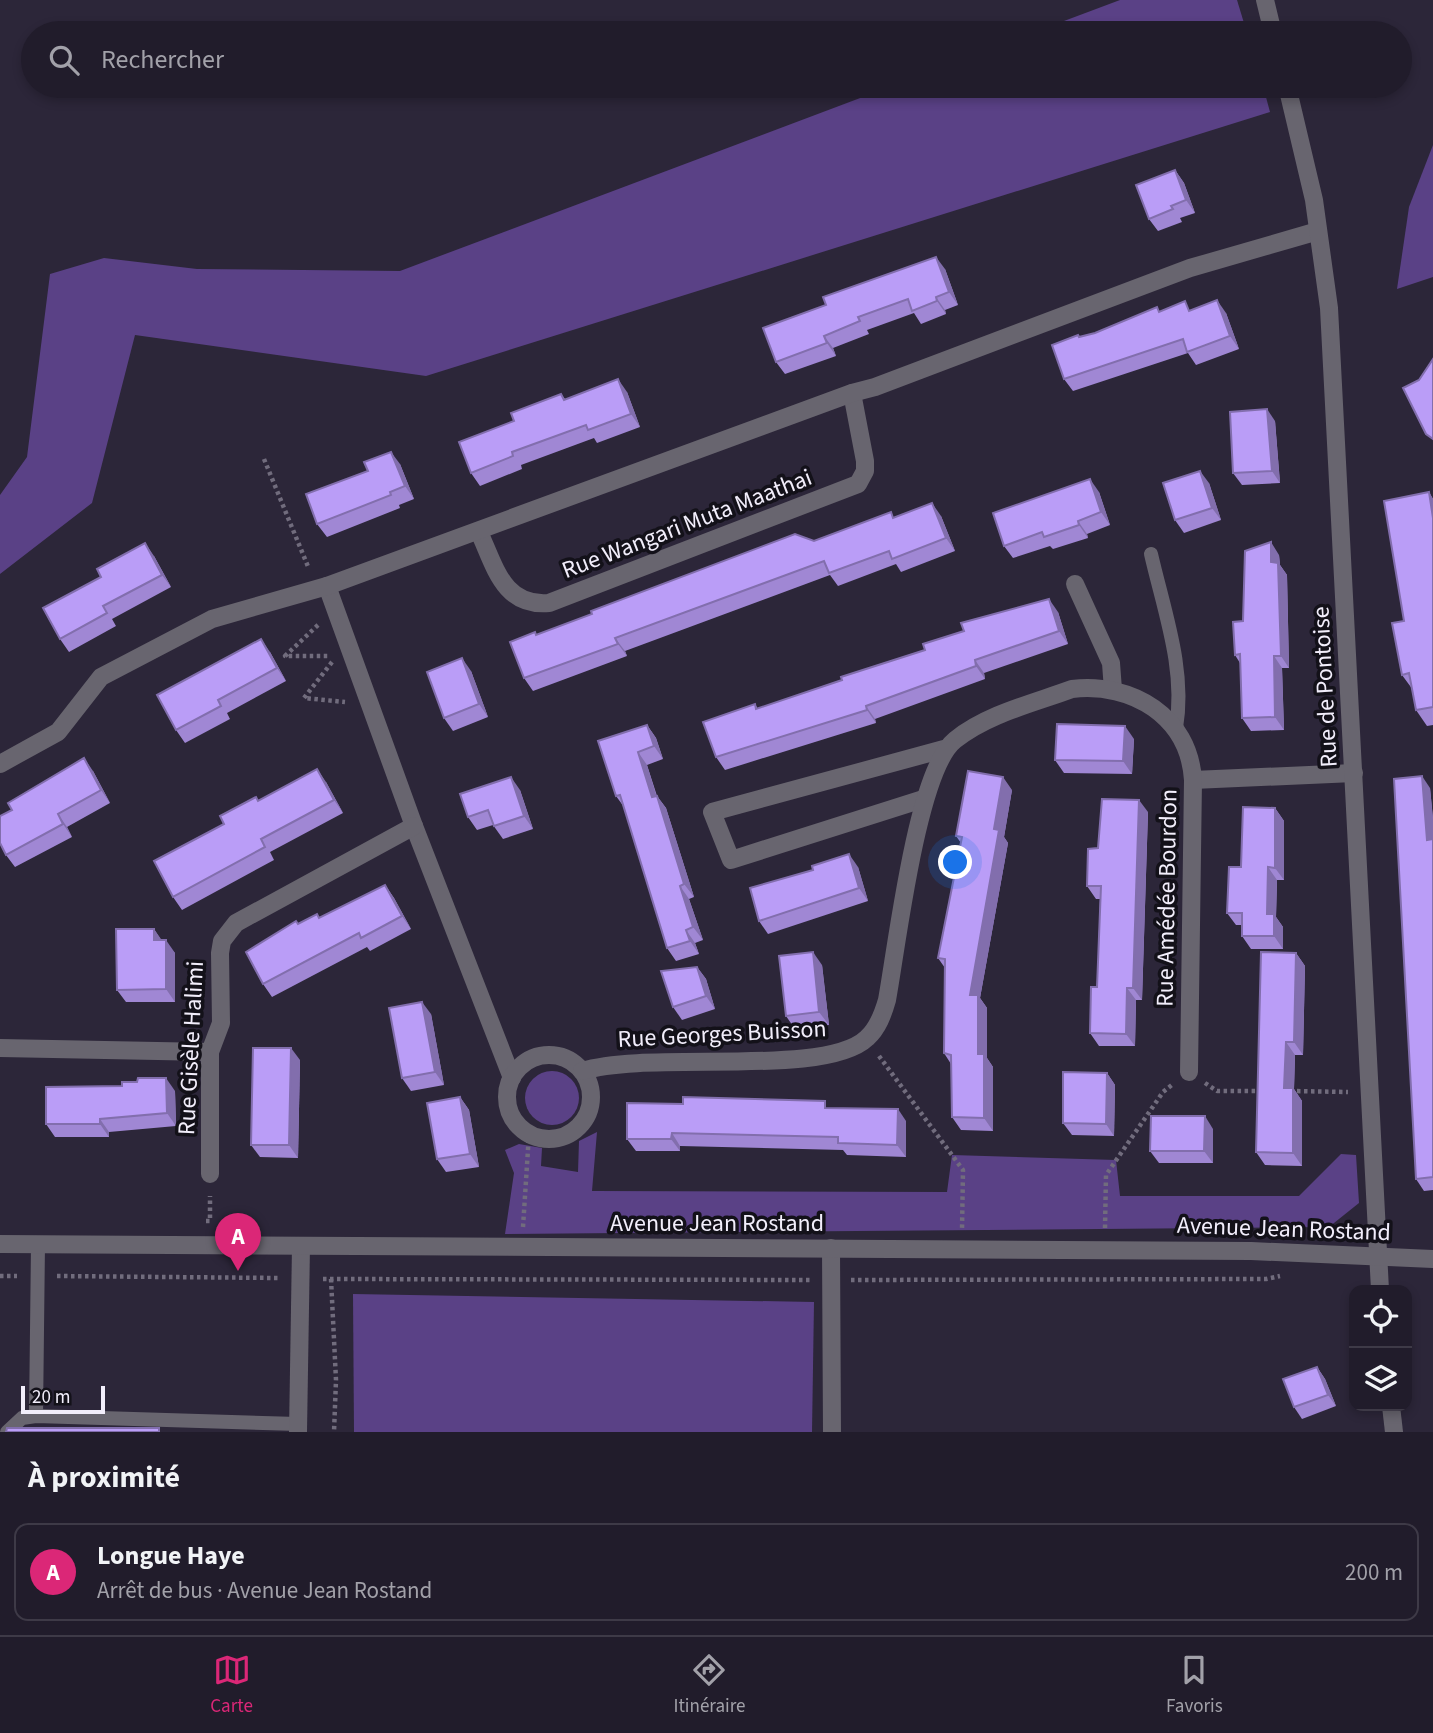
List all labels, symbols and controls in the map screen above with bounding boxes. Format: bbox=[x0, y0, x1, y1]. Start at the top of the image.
search box bbox=[21, 21, 1412, 98]
icon: search bbox=[45, 41, 83, 79]
text: Rechercher bbox=[101, 41, 224, 78]
street label: Rue Wangari Muta Maathai bbox=[557, 460, 817, 588]
street label: Rue de Pontoise bbox=[1303, 606, 1347, 768]
street label: Rue Amédée Bourdon bbox=[1148, 789, 1186, 1007]
your location bbox=[938, 845, 972, 879]
street label: Rue Gisèle Halimi bbox=[169, 960, 213, 1136]
street label: Rue Georges Buisson bbox=[617, 1011, 827, 1057]
street label: Avenue Jean Rostand bbox=[610, 1206, 824, 1241]
street label: Avenue Jean Rostand bbox=[1176, 1208, 1392, 1250]
pin: A bbox=[215, 1213, 261, 1271]
map controls bbox=[1349, 1285, 1412, 1411]
button: locate bbox=[1349, 1285, 1412, 1348]
button: layers bbox=[1349, 1348, 1412, 1411]
scale bar bbox=[21, 1383, 105, 1415]
text: 20 m bbox=[32, 1384, 70, 1411]
text: À proximité bbox=[28, 1456, 180, 1499]
text: Longue Haye bbox=[97, 1537, 245, 1574]
text: A bbox=[46, 1556, 60, 1589]
text: 200 m bbox=[1345, 1556, 1403, 1589]
text: Arrêt de bus · Avenue Jean Rostand bbox=[97, 1574, 432, 1607]
tab: Carte bbox=[210, 1651, 253, 1720]
tab: Itinéraire bbox=[673, 1651, 746, 1720]
tab: Favoris bbox=[1166, 1651, 1223, 1720]

